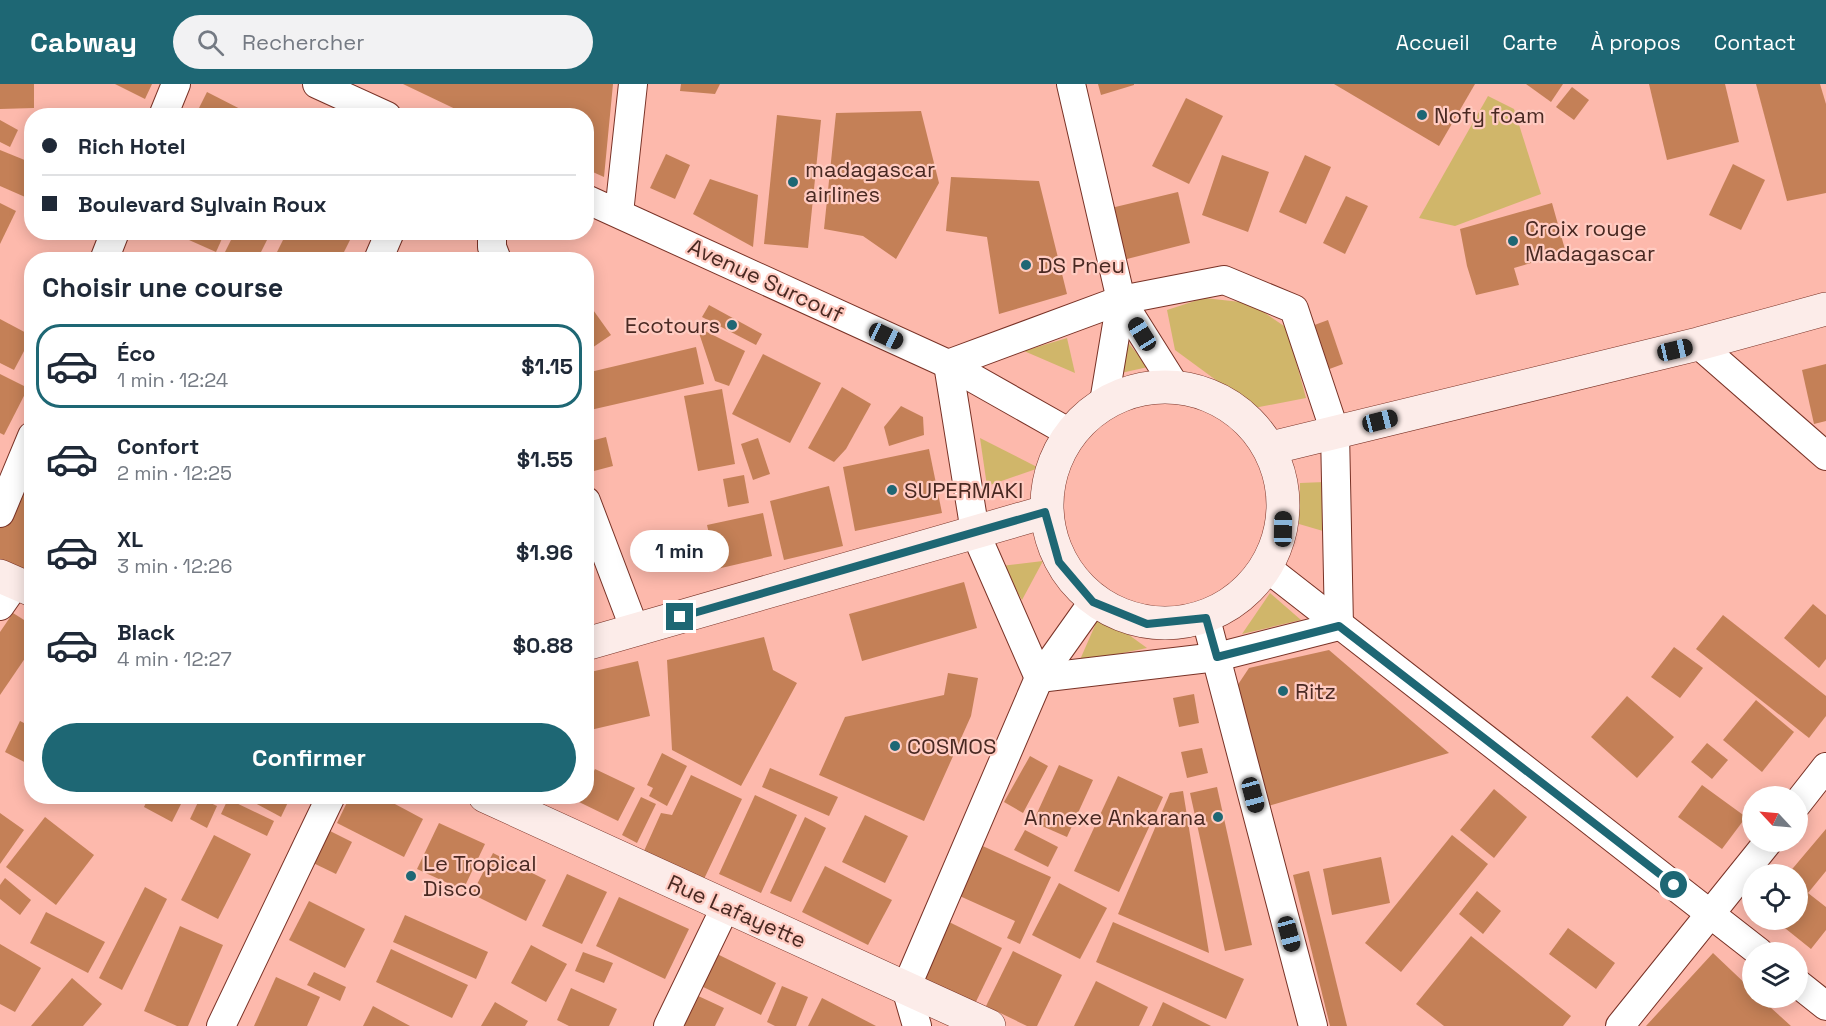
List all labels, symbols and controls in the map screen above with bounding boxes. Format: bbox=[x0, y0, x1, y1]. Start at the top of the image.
search box bbox=[173, 15, 593, 69]
text: Cabway bbox=[30, 24, 137, 60]
icon: search bbox=[194, 26, 227, 59]
text: Rechercher bbox=[242, 28, 364, 56]
text: Accueil bbox=[1396, 29, 1470, 56]
text: Carte bbox=[1503, 29, 1558, 56]
text: À propos bbox=[1591, 29, 1681, 56]
text: Contact bbox=[1714, 29, 1796, 56]
place label: Nofy foam bbox=[1434, 101, 1545, 129]
marker: Nofy foam bbox=[1415, 108, 1429, 122]
text: Rich Hotel bbox=[78, 132, 186, 160]
place label: madagascar airlines bbox=[805, 155, 935, 208]
marker: madagascar airlines bbox=[786, 175, 800, 189]
text: Boulevard Sylvain Roux bbox=[78, 190, 327, 218]
place label: Croix rouge Madagascar bbox=[1525, 214, 1655, 267]
street label: Avenue Surcouf bbox=[684, 232, 848, 328]
marker: Croix rouge Madagascar bbox=[1506, 234, 1520, 248]
place label: DS Pneu bbox=[1038, 251, 1125, 279]
marker: DS Pneu bbox=[1019, 258, 1033, 272]
text: Choisir une course bbox=[42, 270, 283, 305]
place label: Ecotours bbox=[625, 311, 720, 339]
car bbox=[1125, 314, 1159, 354]
marker: Ecotours bbox=[725, 318, 739, 332]
car bbox=[866, 320, 906, 352]
car bbox=[1655, 337, 1695, 363]
icon: car bbox=[45, 339, 99, 393]
text: Éco bbox=[117, 339, 156, 367]
text: $1.15 bbox=[521, 352, 573, 380]
text: 1 min · 12:24 bbox=[117, 367, 228, 393]
car bbox=[1360, 408, 1400, 434]
icon: car bbox=[45, 432, 99, 486]
text: Confort bbox=[117, 432, 199, 460]
text: $1.55 bbox=[517, 445, 573, 473]
text: 2 min · 12:25 bbox=[117, 460, 232, 486]
place label: SUPERMAKI bbox=[904, 476, 1023, 504]
marker: SUPERMAKI bbox=[885, 483, 899, 497]
car bbox=[1274, 511, 1292, 547]
icon: car bbox=[45, 525, 99, 579]
text: XL bbox=[117, 525, 143, 553]
callout: 1 min bbox=[630, 530, 730, 572]
text: $1.96 bbox=[516, 538, 573, 566]
text: 1 min bbox=[655, 538, 704, 564]
text: 3 min · 12:26 bbox=[117, 553, 232, 579]
route end bbox=[666, 603, 693, 630]
icon: car bbox=[45, 618, 99, 672]
text: Black bbox=[117, 618, 175, 646]
text: $0.88 bbox=[513, 631, 573, 659]
text: 4 min · 12:27 bbox=[117, 646, 232, 672]
place label: Ritz bbox=[1295, 677, 1336, 705]
marker: Ritz bbox=[1276, 684, 1290, 698]
button: Confirmer bbox=[42, 723, 576, 792]
place label: COSMOS bbox=[907, 732, 997, 760]
marker: COSMOS bbox=[888, 739, 902, 753]
car bbox=[1240, 775, 1266, 815]
north arrow bbox=[1742, 786, 1808, 852]
map controls bbox=[1742, 786, 1808, 1008]
place label: Annexe Ankarana bbox=[1024, 803, 1206, 831]
marker: Annexe Ankarana bbox=[1211, 810, 1225, 824]
place label: Le Tropical Disco bbox=[423, 849, 537, 902]
button: locate bbox=[1742, 864, 1808, 930]
street label: Rue Lafayette bbox=[663, 868, 811, 954]
marker: Le Tropical Disco bbox=[404, 869, 418, 883]
route start bbox=[1660, 871, 1687, 898]
car bbox=[1276, 914, 1302, 954]
button: layers bbox=[1742, 942, 1808, 1008]

